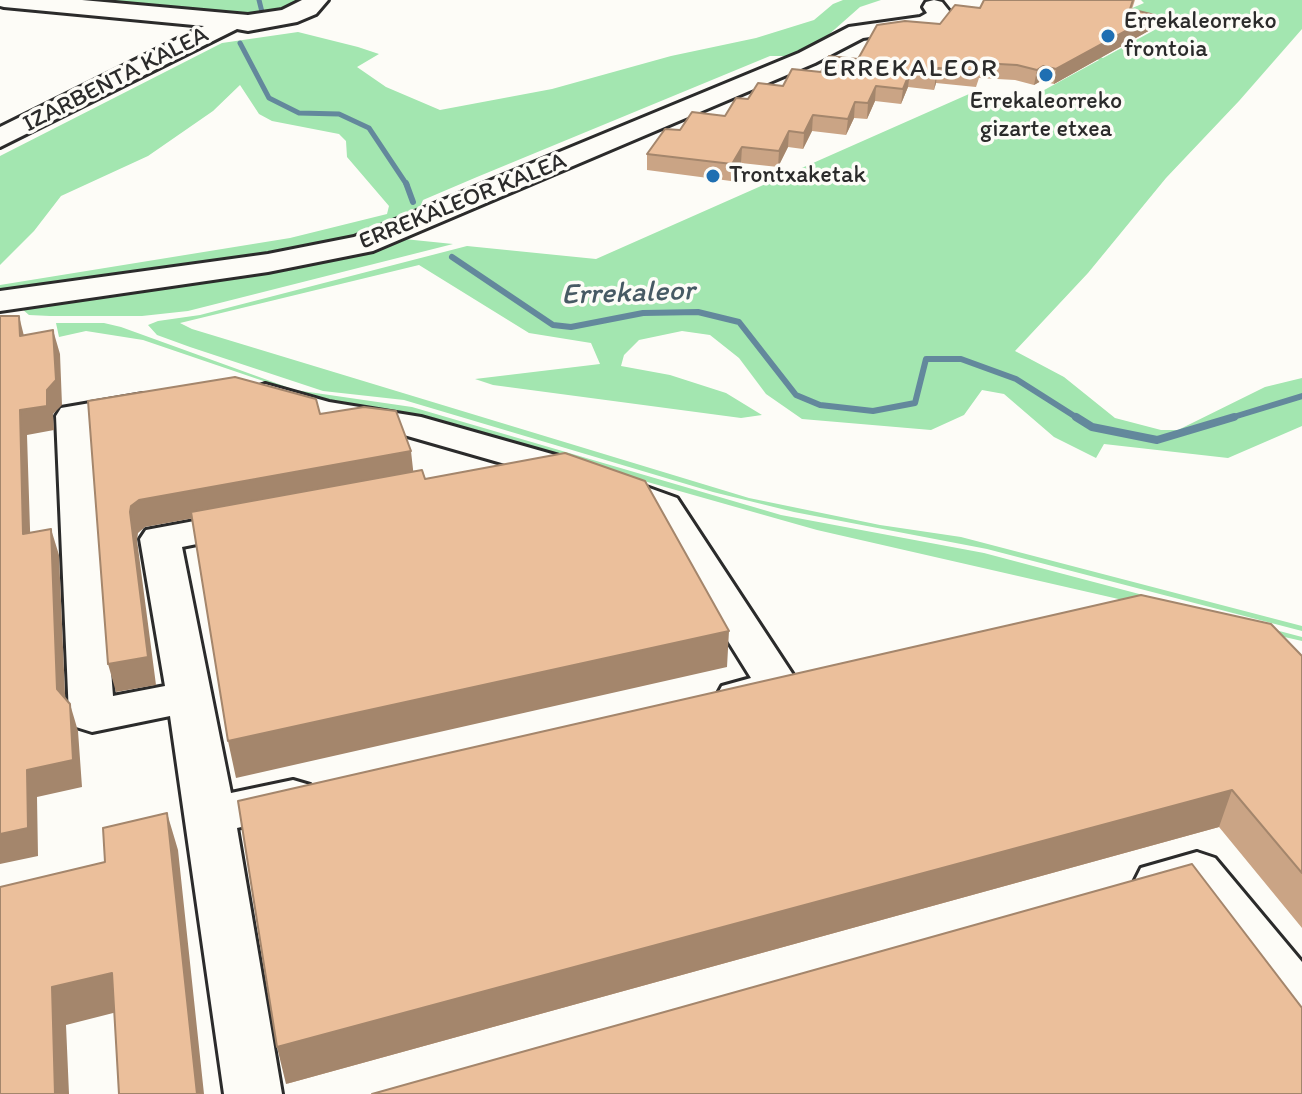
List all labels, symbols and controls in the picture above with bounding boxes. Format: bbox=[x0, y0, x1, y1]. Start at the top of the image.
place label: Errekaleorreko frontoia bbox=[1124, 8, 1277, 64]
street label: IZARBENTA KALEA bbox=[19, 21, 213, 139]
marker: Errekaleorreko frontoia bbox=[1099, 27, 1117, 45]
district label: ERREKALEOR bbox=[823, 53, 999, 85]
marker: Errekaleorreko gizarte etxea bbox=[1037, 66, 1055, 84]
place label: Errekaleorreko gizarte etxea bbox=[970, 88, 1122, 144]
street label: ERREKALEOR KALEA bbox=[355, 147, 571, 257]
place label: Trontxaketak bbox=[729, 162, 866, 190]
marker: Trontxaketak bbox=[704, 167, 722, 185]
water label: Errekaleor bbox=[560, 274, 696, 314]

